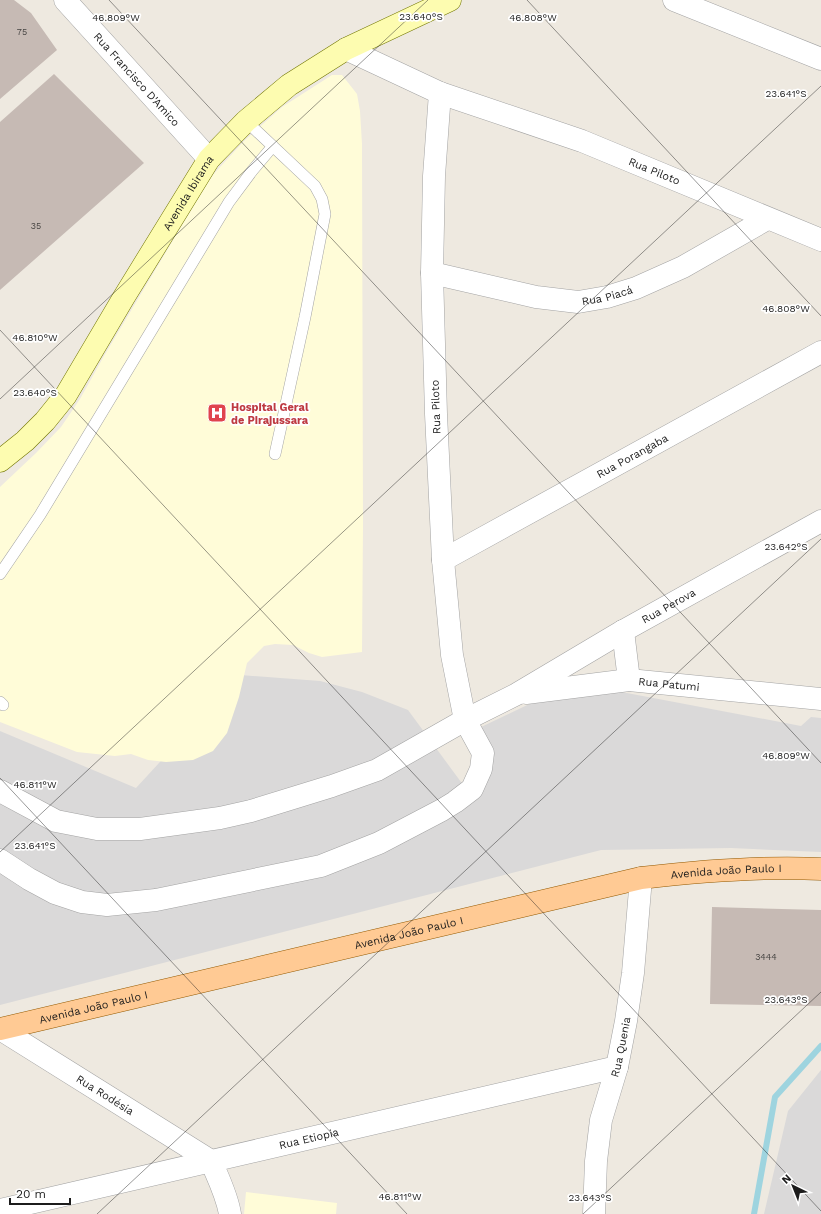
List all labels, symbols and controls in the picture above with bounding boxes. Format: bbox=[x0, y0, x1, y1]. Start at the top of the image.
text: 23.640°S bbox=[399, 11, 443, 22]
text: 46.809°W bbox=[92, 12, 140, 23]
text: 46.808°W bbox=[509, 12, 557, 23]
house number: 75 bbox=[17, 27, 27, 37]
street label: Rua Francisco D'Amico bbox=[91, 30, 183, 129]
text: 23.641°S bbox=[765, 88, 807, 99]
street label: Avenida Ibirama bbox=[160, 152, 216, 233]
street label: Rua Piloto bbox=[627, 155, 682, 187]
house number: 35 bbox=[31, 221, 41, 231]
street label: Rua Piacá bbox=[581, 283, 634, 308]
text: 46.808°W bbox=[762, 303, 810, 314]
text: 46.810°W bbox=[12, 332, 58, 343]
street label: Rua Piloto bbox=[429, 380, 443, 434]
text: 23.640°S bbox=[13, 387, 57, 398]
place label: Hospital Geral de Pirajussara bbox=[231, 401, 309, 427]
hospital icon: Hospital Geral de Pirajussara bbox=[206, 402, 228, 424]
street label: Rua Porangaba bbox=[594, 431, 670, 481]
text: 23.642°S bbox=[764, 541, 808, 552]
street label: Rua Perova bbox=[639, 586, 698, 626]
street label: Rua Patumi bbox=[638, 674, 700, 693]
text: 46.809°W bbox=[762, 750, 810, 761]
text: 46.811°W bbox=[13, 779, 57, 790]
text: 23.641°S bbox=[14, 840, 56, 851]
street label: Avenida João Paulo I bbox=[670, 862, 782, 881]
street label: Avenida João Paulo I bbox=[353, 914, 464, 952]
house number: 3444 bbox=[755, 952, 777, 962]
street label: Avenida João Paulo I bbox=[38, 988, 149, 1026]
text: 23.643°S bbox=[764, 994, 808, 1005]
street label: Rua Quenia bbox=[608, 1016, 633, 1079]
street label: Rua Rodésia bbox=[74, 1072, 136, 1118]
street label: Rua Etiopia bbox=[278, 1125, 340, 1152]
north arrow bbox=[773, 1166, 813, 1206]
text: N bbox=[779, 1172, 794, 1187]
scale bar bbox=[10, 1180, 70, 1206]
text: 20 m bbox=[16, 1187, 46, 1201]
text: 46.811°W bbox=[378, 1191, 422, 1202]
text: 23.643°S bbox=[568, 1192, 612, 1203]

